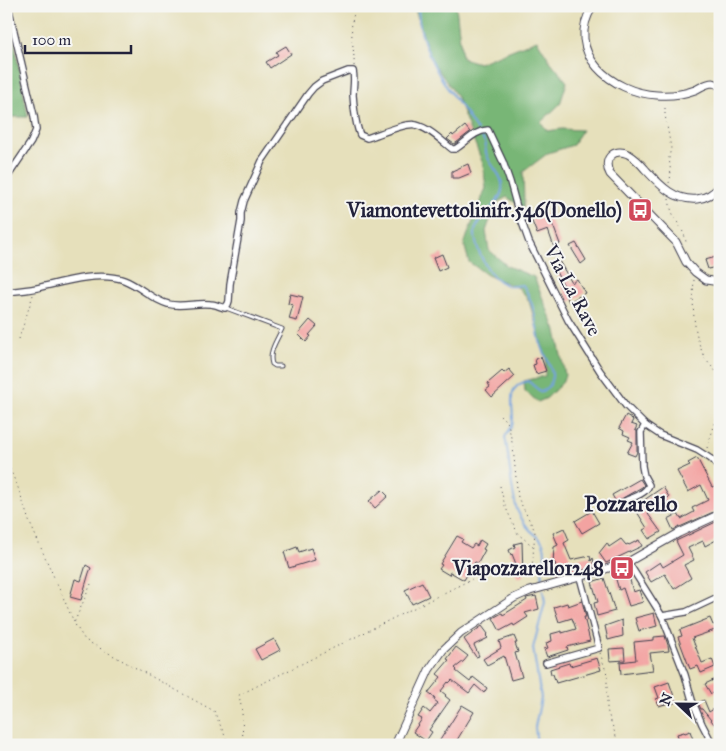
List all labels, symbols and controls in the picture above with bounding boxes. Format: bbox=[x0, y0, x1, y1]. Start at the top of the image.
scale bar bbox=[25, 22, 131, 54]
text: 100 m bbox=[32, 31, 72, 49]
bus stop icon: Viamontevettolinifr.546(Donello) bbox=[627, 197, 653, 223]
place label: Viamontevettolinifr.546(Donello) bbox=[346, 198, 622, 223]
street label: Via La Rave bbox=[539, 239, 607, 340]
district label: Pozzarello bbox=[584, 490, 678, 517]
bus stop icon: Viapozzarello1248 bbox=[609, 555, 635, 581]
place label: Viapozzarello1248 bbox=[452, 556, 604, 581]
north arrow bbox=[654, 678, 704, 728]
text: N bbox=[656, 691, 677, 708]

